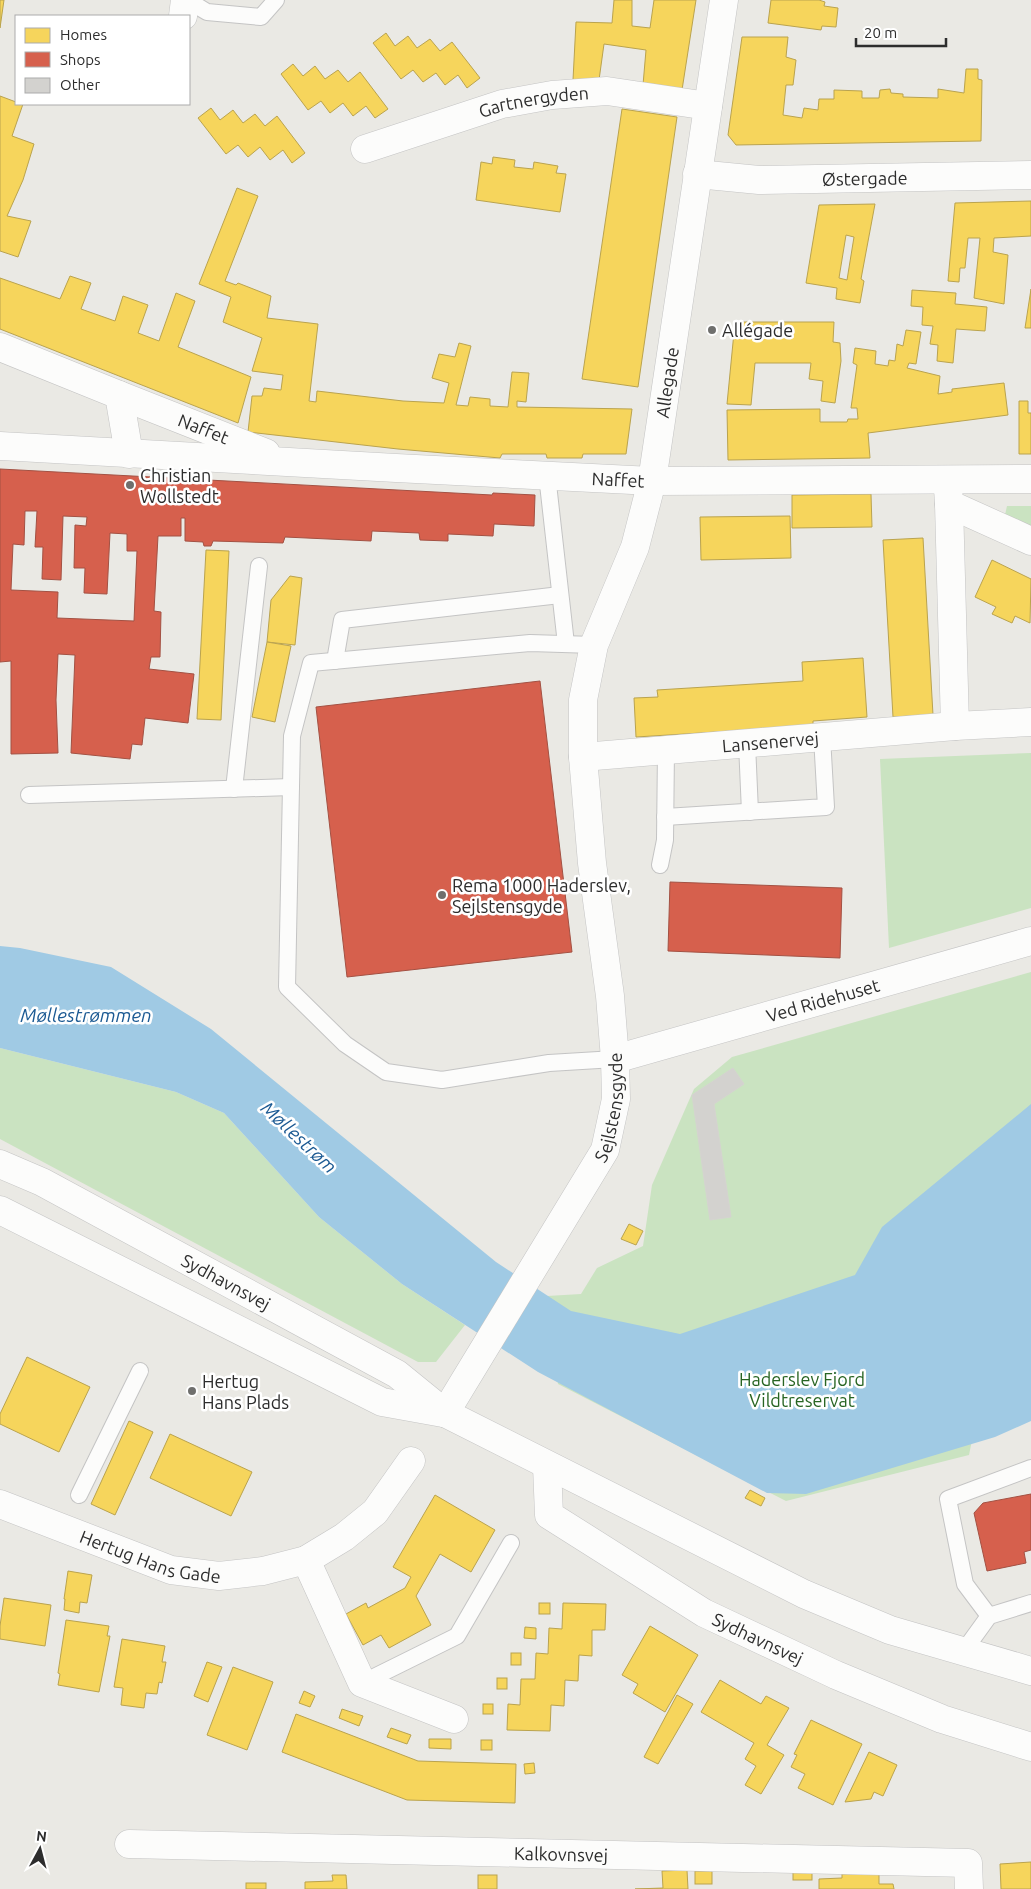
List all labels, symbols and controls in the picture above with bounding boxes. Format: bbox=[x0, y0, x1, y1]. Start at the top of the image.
legend bbox=[15, 15, 190, 105]
scale bar bbox=[856, 15, 946, 47]
text: 20 m bbox=[864, 24, 897, 41]
text: Homes bbox=[60, 26, 107, 43]
text: Shops bbox=[60, 51, 101, 68]
text: Other bbox=[60, 76, 100, 93]
street label: Gartnergyden bbox=[476, 82, 590, 121]
street label: Østergade bbox=[822, 167, 908, 189]
place label: Allégade bbox=[722, 320, 793, 340]
marker: Allégade bbox=[706, 324, 718, 336]
street label: Allegade bbox=[652, 346, 682, 419]
street label: Naffet bbox=[175, 409, 232, 447]
place label: Christian Wollstedt bbox=[140, 465, 219, 506]
street label: Naffet bbox=[591, 468, 645, 491]
marker: Christian Wollstedt bbox=[124, 479, 136, 491]
street label: Lansenervej bbox=[721, 727, 820, 755]
place label: Rema 1000 Haderslev, Sejlstensgyde bbox=[452, 875, 631, 916]
marker: Rema 1000 Haderslev, Sejlstensgyde bbox=[436, 889, 448, 901]
street label: Ved Ridehuset bbox=[764, 974, 882, 1026]
water label: Møllestrømmen bbox=[20, 1004, 152, 1026]
street label: Sejlstensgyde bbox=[590, 1052, 626, 1166]
water label: Møllestrøm bbox=[257, 1096, 341, 1178]
street label: Sydhavnsvej bbox=[178, 1250, 274, 1314]
park label: Haderslev Fjord Vildtreservat bbox=[739, 1369, 865, 1410]
place label: Hertug Hans Plads bbox=[202, 1371, 289, 1412]
marker: Hertug Hans Plads bbox=[186, 1385, 198, 1397]
street label: Hertug Hans Gade bbox=[77, 1526, 222, 1586]
street label: Sydhavnsvej bbox=[709, 1608, 806, 1668]
north arrow bbox=[15, 1824, 65, 1874]
text: N bbox=[35, 1828, 48, 1845]
street label: Kalkovnsvej bbox=[514, 1843, 608, 1865]

